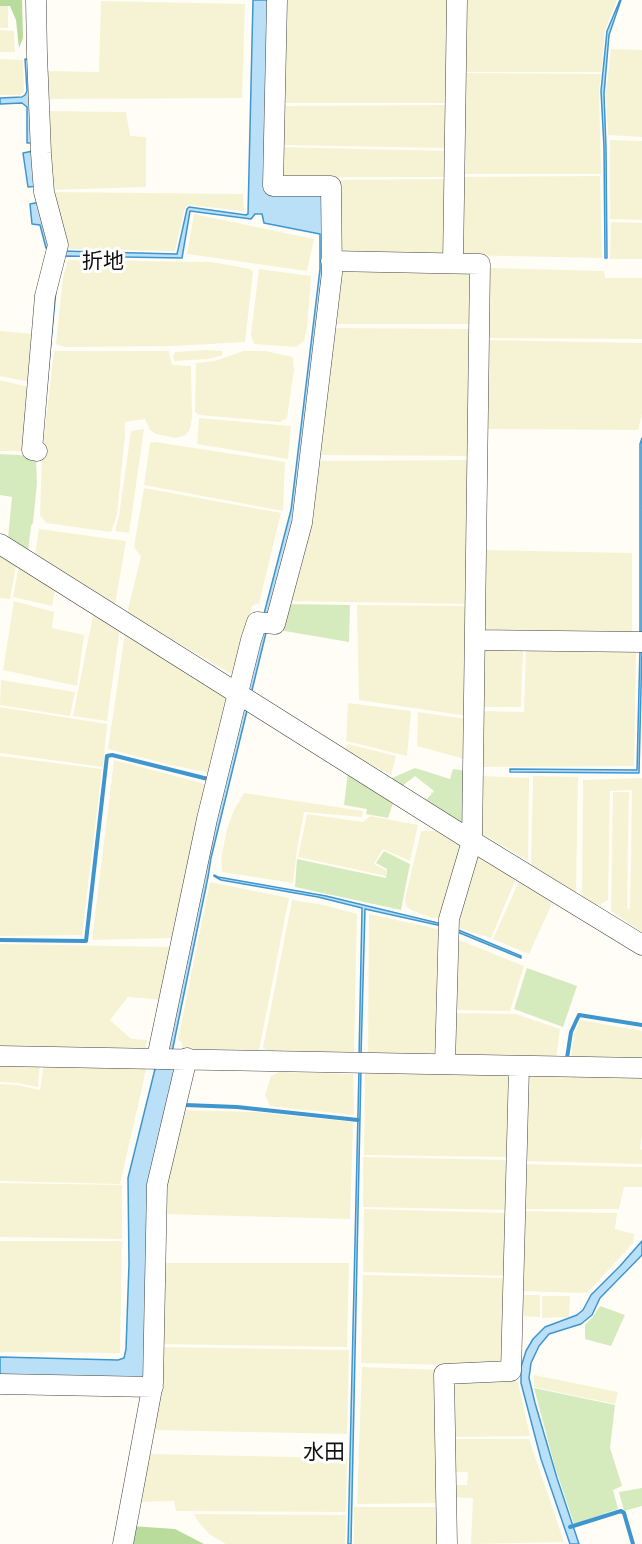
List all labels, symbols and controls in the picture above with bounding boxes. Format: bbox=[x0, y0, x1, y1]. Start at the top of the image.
district label: 折地 bbox=[82, 247, 124, 273]
district label: 水田 bbox=[303, 1438, 345, 1464]

